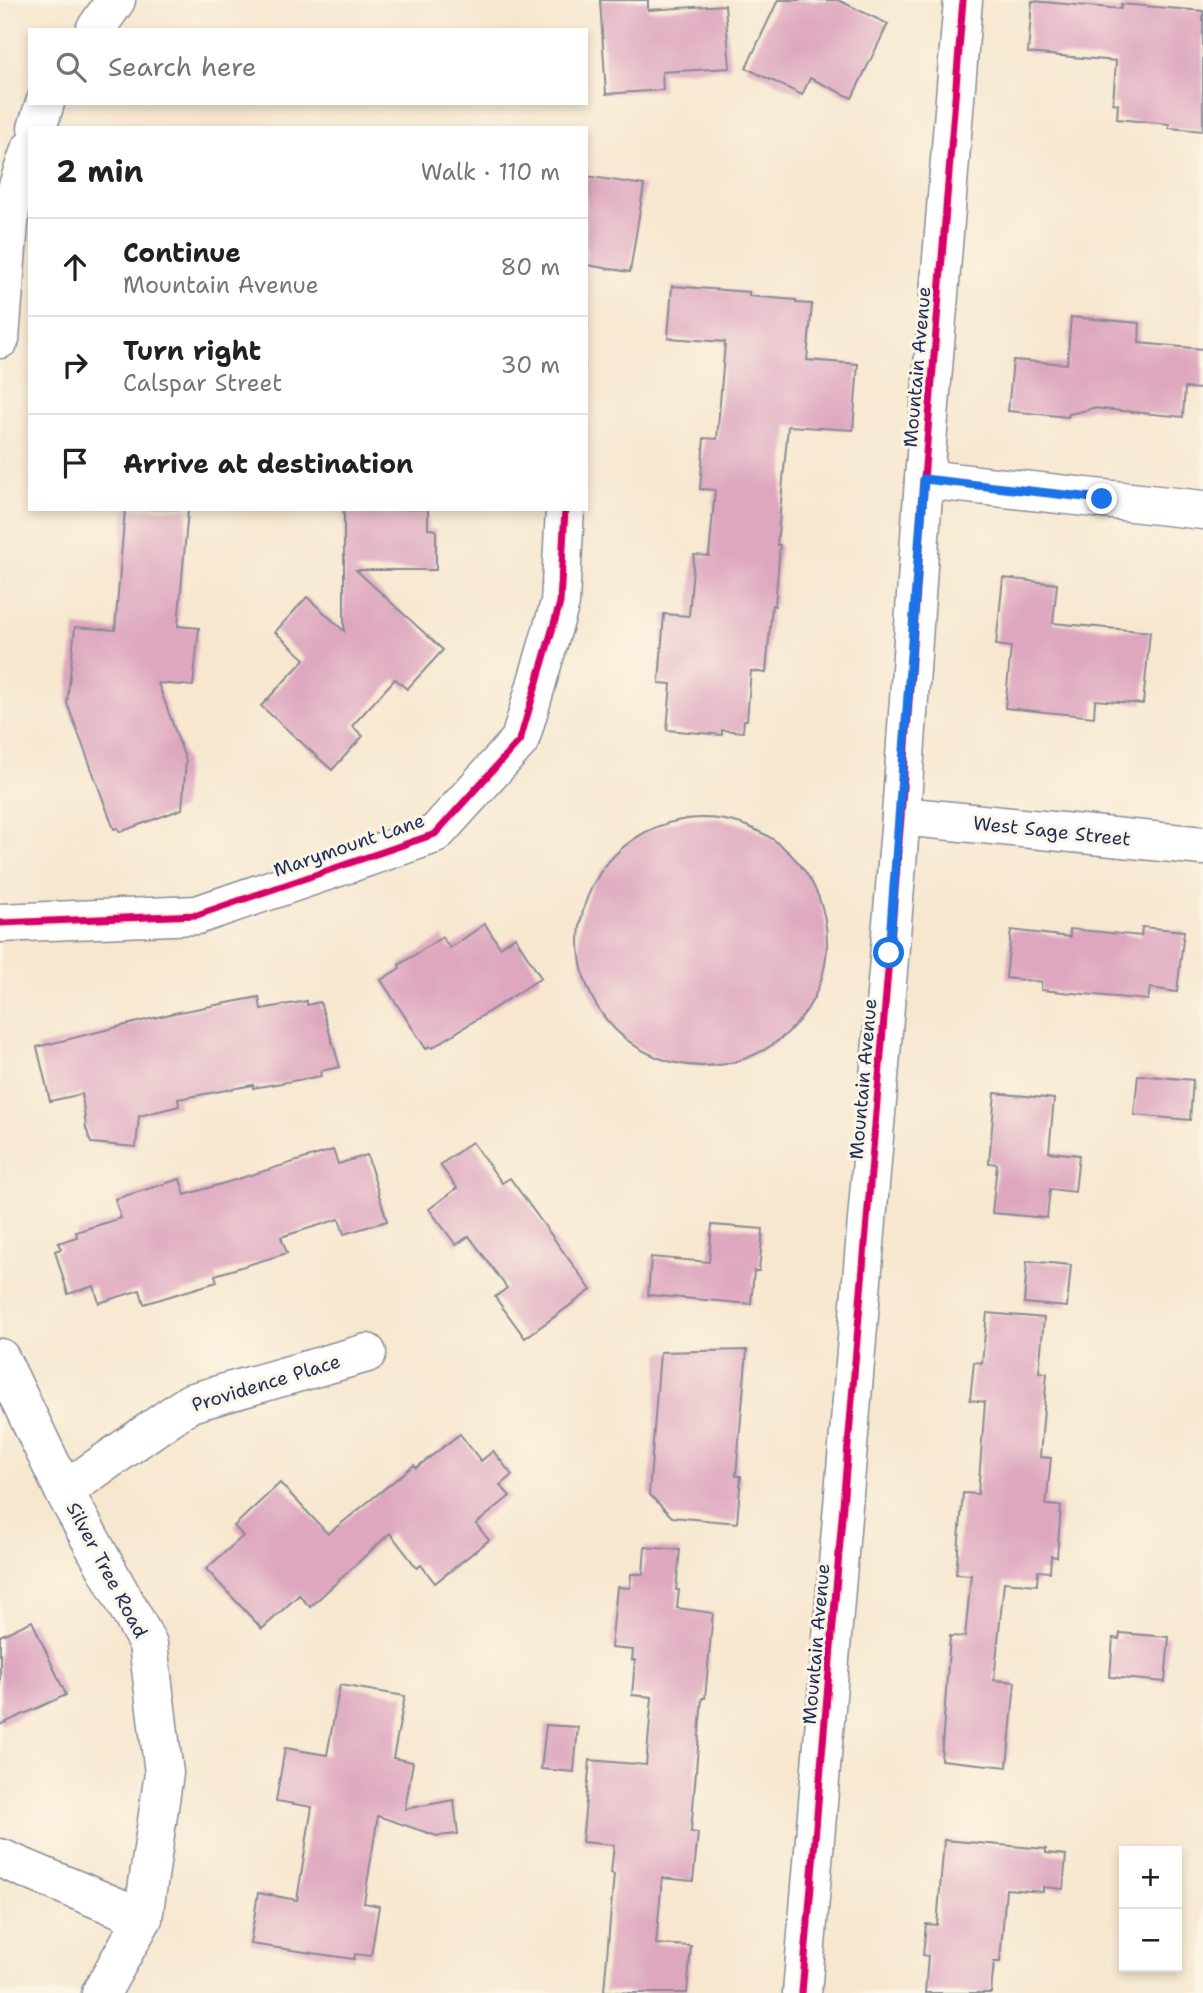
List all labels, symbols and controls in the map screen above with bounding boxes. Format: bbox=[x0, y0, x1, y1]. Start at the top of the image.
search box bbox=[28, 28, 588, 105]
icon: search bbox=[52, 48, 90, 86]
text: Search here bbox=[108, 49, 257, 84]
text: 2 min bbox=[56, 151, 143, 192]
text: Walk · 110 m bbox=[421, 157, 560, 187]
text: Continue bbox=[123, 235, 241, 270]
icon: ahead bbox=[56, 248, 94, 286]
text: 80 m bbox=[501, 252, 560, 282]
text: Mountain Avenue bbox=[123, 270, 319, 300]
street label: Mountain Avenue bbox=[898, 285, 936, 449]
text: Turn right bbox=[123, 333, 261, 368]
icon: right bbox=[56, 346, 94, 384]
text: 30 m bbox=[501, 350, 560, 380]
text: Calspar Street bbox=[123, 368, 282, 398]
icon: arrive bbox=[56, 444, 94, 482]
text: Arrive at destination bbox=[123, 446, 413, 481]
route end bbox=[1086, 483, 1117, 514]
street label: Marymount Lane bbox=[270, 807, 428, 883]
street label: West Sage Street bbox=[972, 810, 1132, 852]
route start bbox=[873, 937, 904, 968]
street label: Mountain Avenue bbox=[844, 997, 882, 1161]
street label: Providence Place bbox=[189, 1349, 343, 1417]
street label: Silver Tree Road bbox=[61, 1498, 153, 1642]
street label: Mountain Avenue bbox=[797, 1562, 835, 1726]
map controls bbox=[1119, 1846, 1182, 1972]
button: + bbox=[1119, 1846, 1182, 1909]
button: − bbox=[1119, 1909, 1182, 1972]

